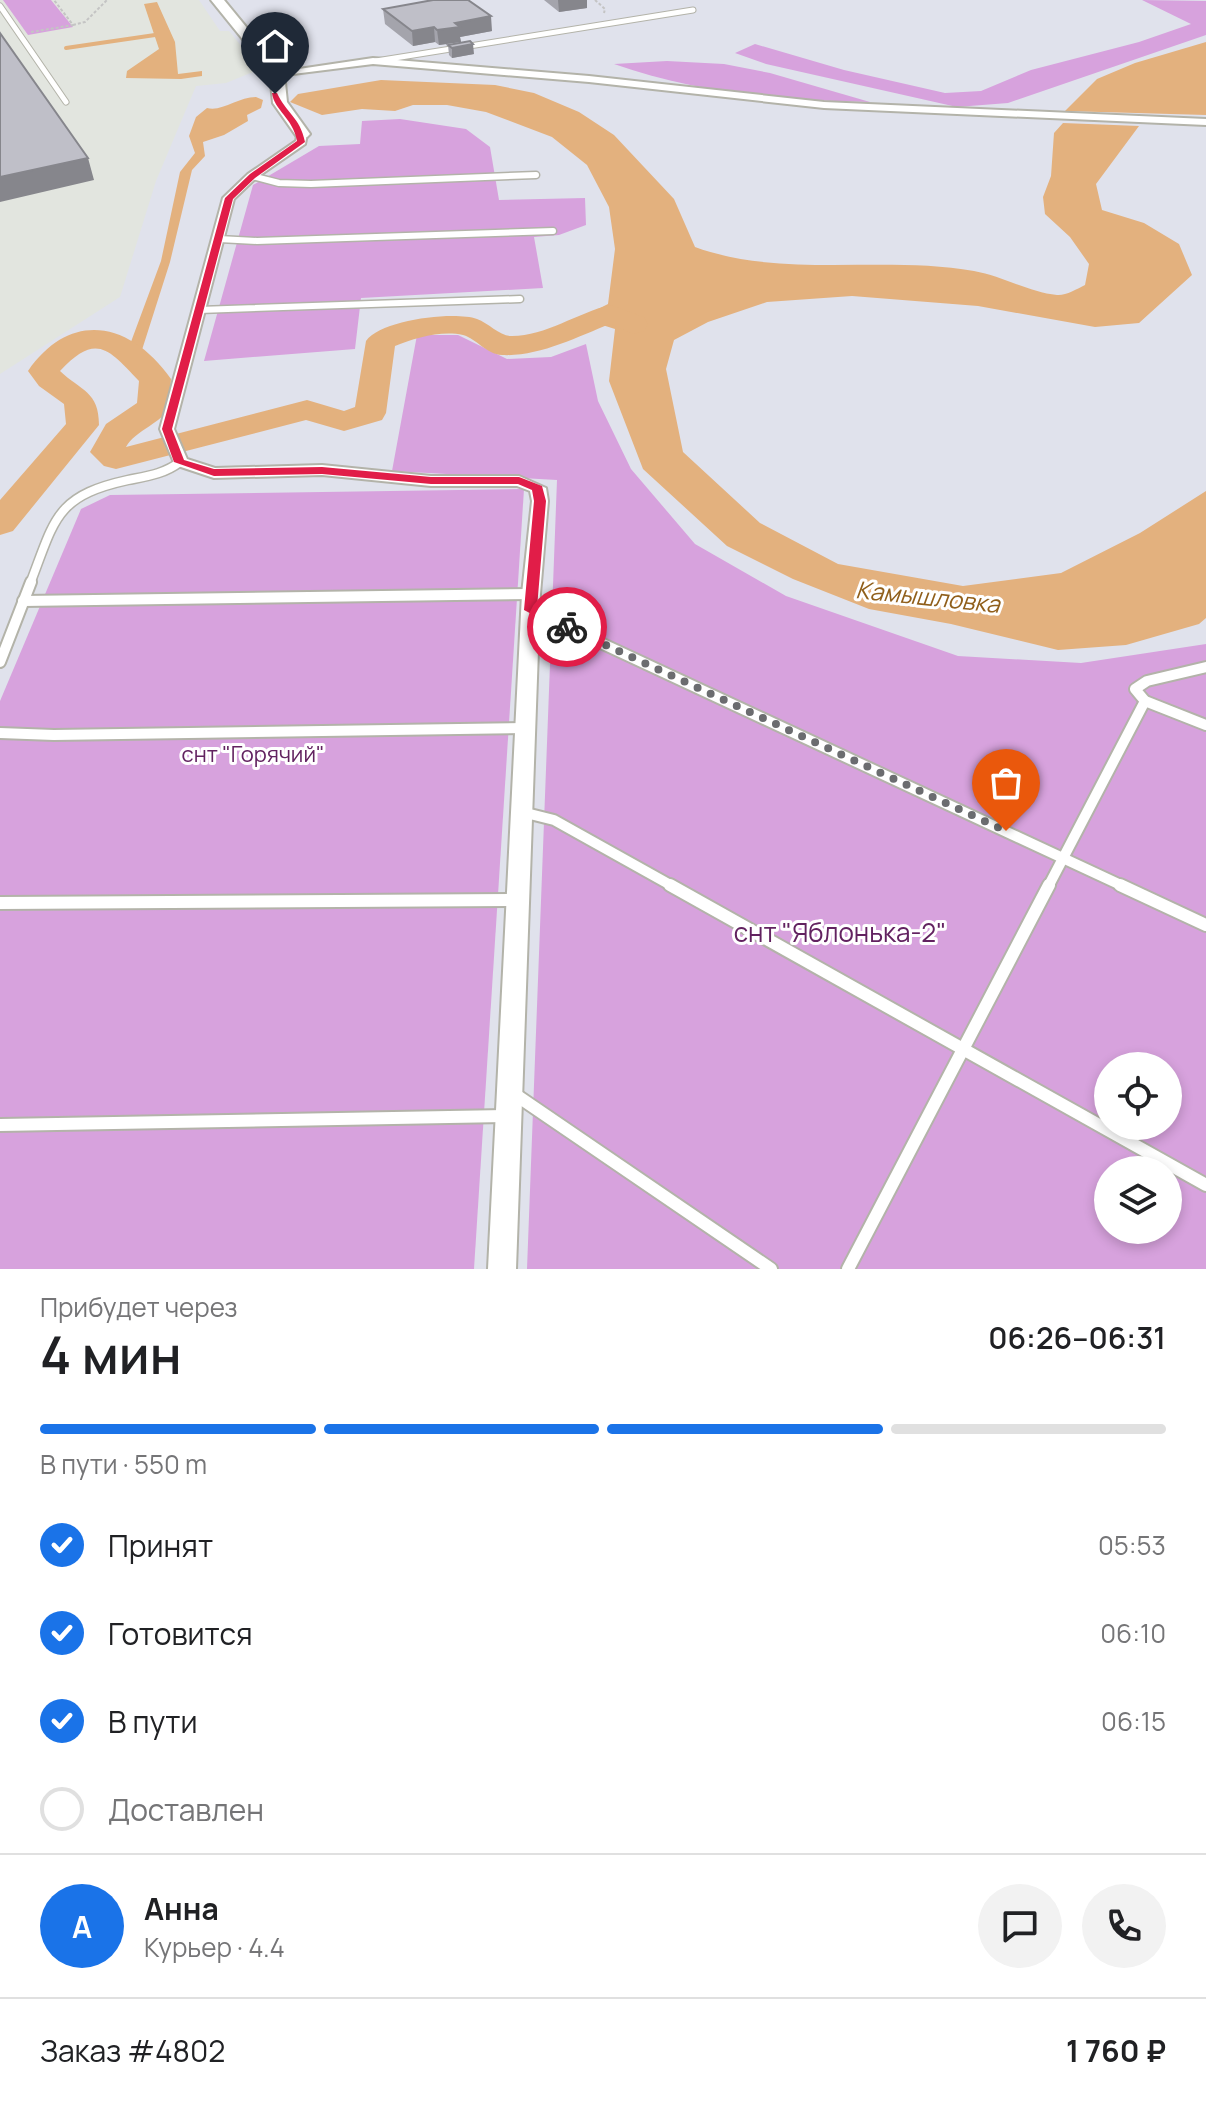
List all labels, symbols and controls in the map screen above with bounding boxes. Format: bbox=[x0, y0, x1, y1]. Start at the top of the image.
pin bbox=[241, 12, 309, 94]
icon: home bbox=[253, 24, 297, 68]
water label: Камышловка bbox=[854, 572, 1003, 620]
courier bbox=[527, 587, 607, 667]
icon: bike bbox=[545, 605, 589, 649]
park label: снт "Горячий" bbox=[181, 739, 325, 769]
pin bbox=[972, 749, 1040, 831]
icon: bag bbox=[984, 761, 1028, 805]
park label: снт "Яблонька-2" bbox=[734, 914, 946, 950]
map controls bbox=[1094, 1052, 1182, 1244]
button: locate bbox=[1094, 1052, 1182, 1140]
button: layers bbox=[1094, 1156, 1182, 1244]
text: Прибудет через bbox=[40, 1289, 238, 1325]
text: 06:26–06:31 bbox=[988, 1317, 1166, 1358]
text: 4 мин bbox=[40, 1319, 182, 1390]
text: В пути · 550 m bbox=[40, 1446, 207, 1482]
icon: check bbox=[40, 1523, 84, 1567]
text: Принят bbox=[108, 1525, 213, 1566]
text: 05:53 bbox=[1098, 1527, 1166, 1563]
icon: check bbox=[40, 1611, 84, 1655]
text: Готовится bbox=[108, 1613, 253, 1654]
text: 06:10 bbox=[1100, 1615, 1166, 1651]
icon: check bbox=[40, 1699, 84, 1743]
text: В пути bbox=[108, 1701, 198, 1742]
text: 06:15 bbox=[1101, 1703, 1166, 1739]
text: Доставлен bbox=[108, 1789, 264, 1830]
button: chat bbox=[978, 1884, 1062, 1968]
button: phone bbox=[1082, 1884, 1166, 1968]
text: Анна bbox=[144, 1888, 219, 1929]
text: А bbox=[72, 1906, 92, 1947]
text: Курьер · 4.4 bbox=[144, 1929, 285, 1965]
text: Заказ #4802 bbox=[40, 2030, 225, 2071]
text: 1 760 ₽ bbox=[1066, 2030, 1166, 2071]

